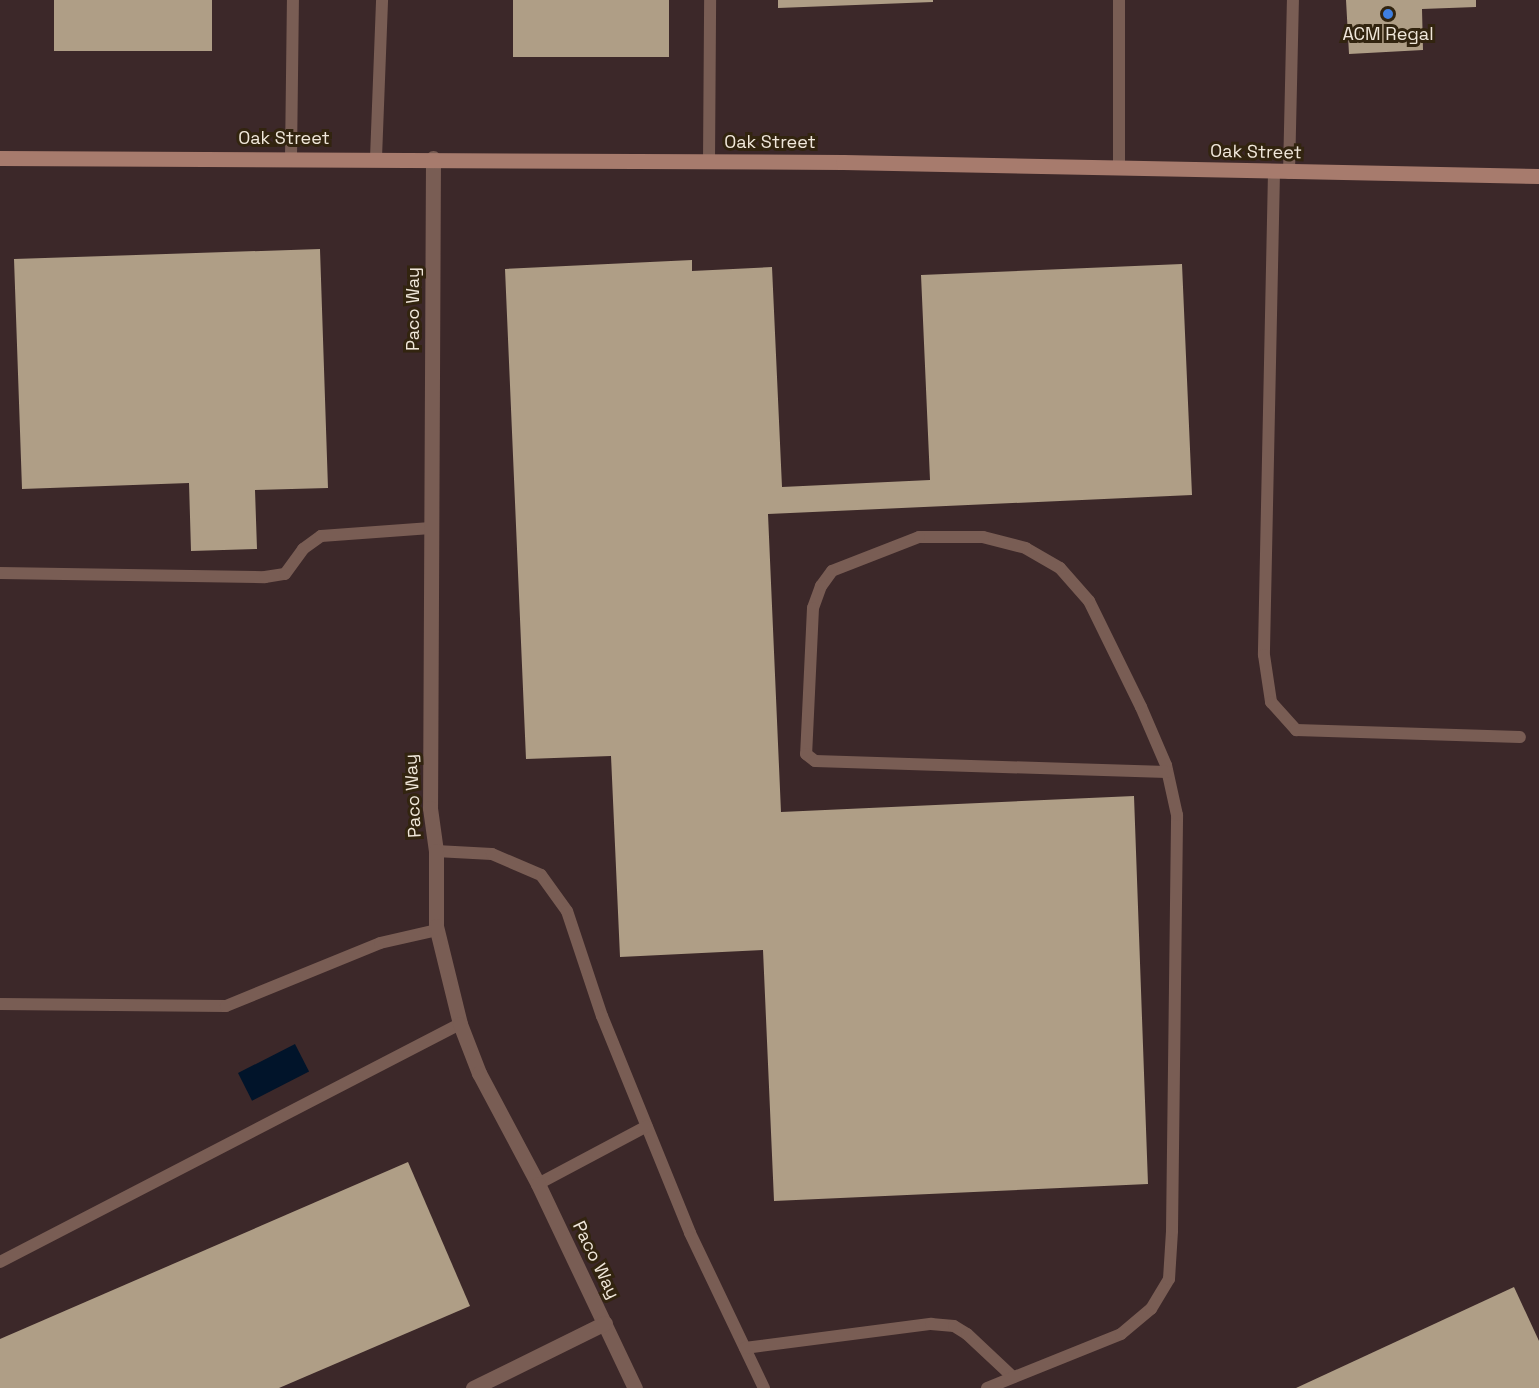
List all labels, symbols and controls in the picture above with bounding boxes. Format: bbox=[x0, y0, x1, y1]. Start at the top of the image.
marker: ACM Regal bbox=[1381, 7, 1395, 21]
place label: ACM Regal bbox=[1342, 23, 1434, 45]
street label: Oak Street bbox=[238, 127, 330, 149]
street label: Oak Street bbox=[724, 131, 816, 153]
street label: Oak Street bbox=[1210, 140, 1302, 164]
street label: Paco Way bbox=[402, 267, 424, 351]
street label: Paco Way bbox=[400, 754, 426, 838]
street label: Paco Way bbox=[568, 1218, 624, 1302]

